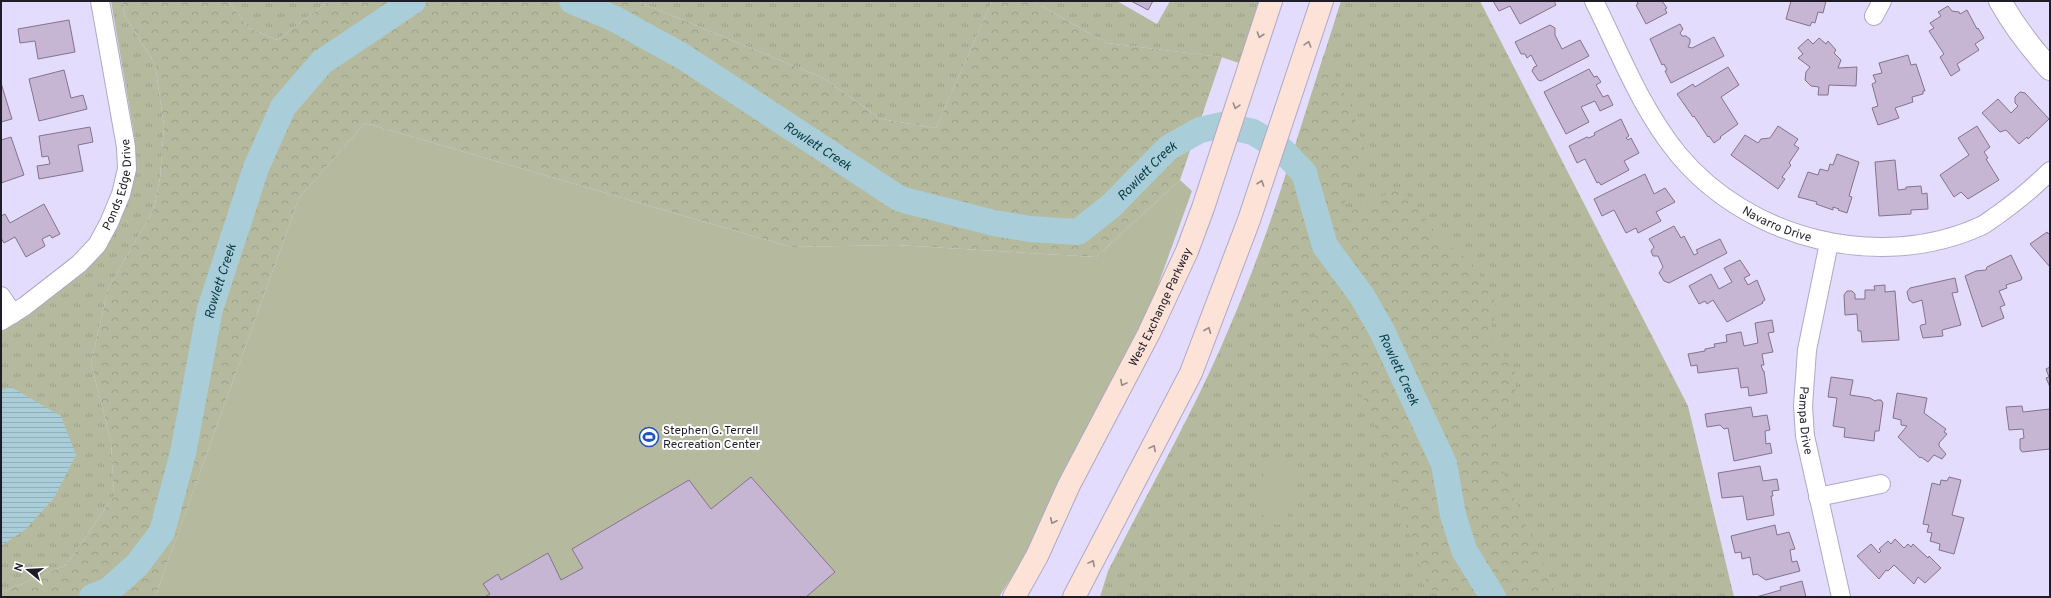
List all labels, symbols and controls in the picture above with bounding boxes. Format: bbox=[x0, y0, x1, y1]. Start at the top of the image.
one-way arrow bbox=[1256, 32, 1265, 39]
one-way arrow bbox=[1303, 41, 1311, 48]
one-way arrow bbox=[1232, 103, 1241, 110]
water label: Rowlett Creek bbox=[780, 119, 854, 175]
street label: Ponds Edge Drive bbox=[99, 137, 136, 234]
water label: Rowlett Creek bbox=[1115, 139, 1180, 205]
one-way arrow bbox=[1256, 180, 1265, 187]
street label: Navarro Drive bbox=[1739, 203, 1813, 246]
water label: Rowlett Creek bbox=[202, 242, 241, 320]
street label: West Exchange Parkway bbox=[1126, 245, 1196, 370]
one-way arrow bbox=[1203, 327, 1211, 335]
water label: Rowlett Creek bbox=[1374, 331, 1422, 409]
one-way arrow bbox=[1120, 379, 1127, 386]
street label: Pampa Drive bbox=[1794, 386, 1816, 456]
place label: Stephen G. Terrell Recreation Center bbox=[663, 423, 761, 453]
sports icon: Stephen G. Terrell Recreation Center bbox=[638, 426, 660, 448]
one-way arrow bbox=[1149, 445, 1156, 452]
one-way arrow bbox=[1050, 517, 1058, 524]
north arrow bbox=[8, 550, 48, 590]
one-way arrow bbox=[1087, 559, 1095, 567]
text: N bbox=[12, 561, 27, 573]

